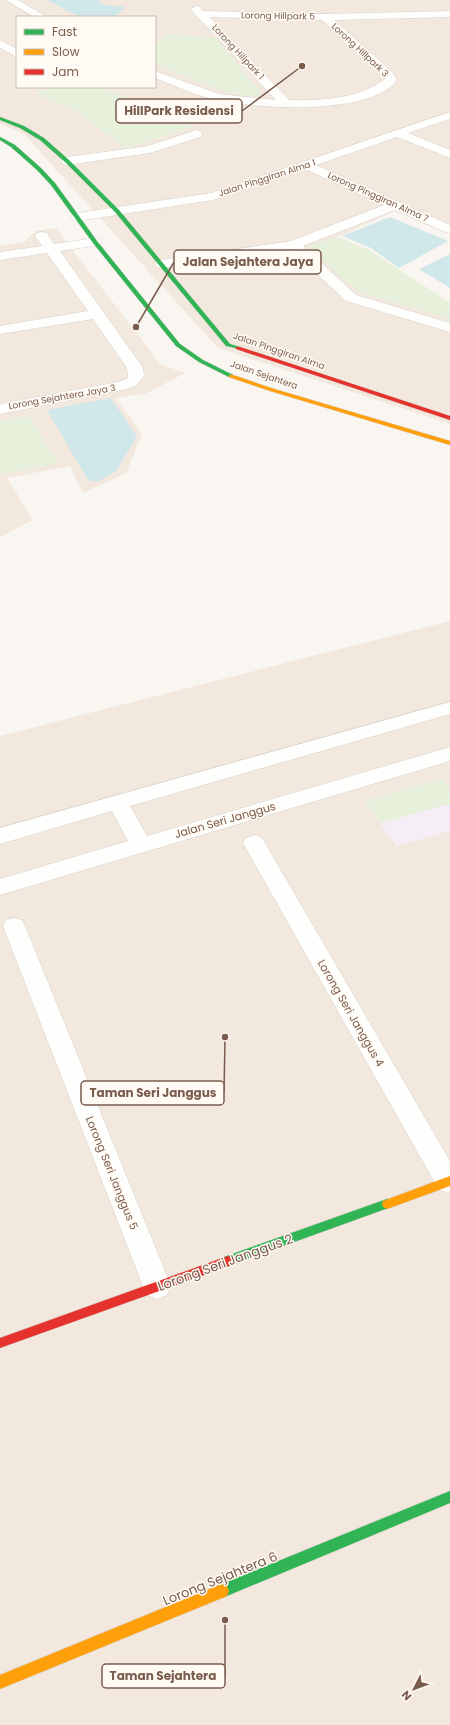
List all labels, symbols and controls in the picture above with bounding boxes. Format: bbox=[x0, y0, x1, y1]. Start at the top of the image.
street label: Lorong Hillpark 5 bbox=[241, 9, 315, 23]
legend bbox=[16, 16, 156, 88]
street label: Lorong Hillpark 3 bbox=[329, 20, 391, 80]
street label: Lorong Hillpark 1 bbox=[209, 22, 267, 82]
text: Fast bbox=[52, 23, 77, 40]
text: Slow bbox=[52, 43, 80, 60]
text: Jam bbox=[52, 63, 79, 80]
callout: HillPark Residensi bbox=[116, 99, 242, 123]
text: HillPark Residensi bbox=[124, 102, 234, 119]
street label: Jalan Pinggiran Alma 1 bbox=[217, 157, 317, 199]
street label: Lorong Pinggiran Alma 7 bbox=[326, 169, 430, 225]
callout: Jalan Sejahtera Jaya bbox=[174, 250, 321, 274]
text: Jalan Sejahtera Jaya bbox=[183, 253, 313, 270]
street label: Jalan Pinggiran Alma bbox=[232, 330, 326, 372]
street label: Jalan Sejahtera bbox=[229, 358, 299, 392]
street label: Lorong Sejahtera Jaya 3 bbox=[8, 382, 116, 412]
street label: Jalan Seri Janggus bbox=[173, 798, 278, 842]
street label: Lorong Seri Janggus 4 bbox=[314, 957, 388, 1070]
callout: Taman Seri Janggus bbox=[81, 1081, 224, 1105]
text: Taman Seri Janggus bbox=[90, 1084, 217, 1101]
street label: Lorong Seri Janggus 5 bbox=[82, 1114, 142, 1232]
street label: Lorong Seri Janggus 2 bbox=[155, 1229, 295, 1296]
street label: Lorong Sejahtera 6 bbox=[160, 1547, 280, 1610]
callout: Taman Sejahtera bbox=[102, 1664, 225, 1688]
text: Taman Sejahtera bbox=[110, 1667, 216, 1684]
north arrow bbox=[394, 1669, 434, 1709]
text: N bbox=[398, 1687, 415, 1704]

